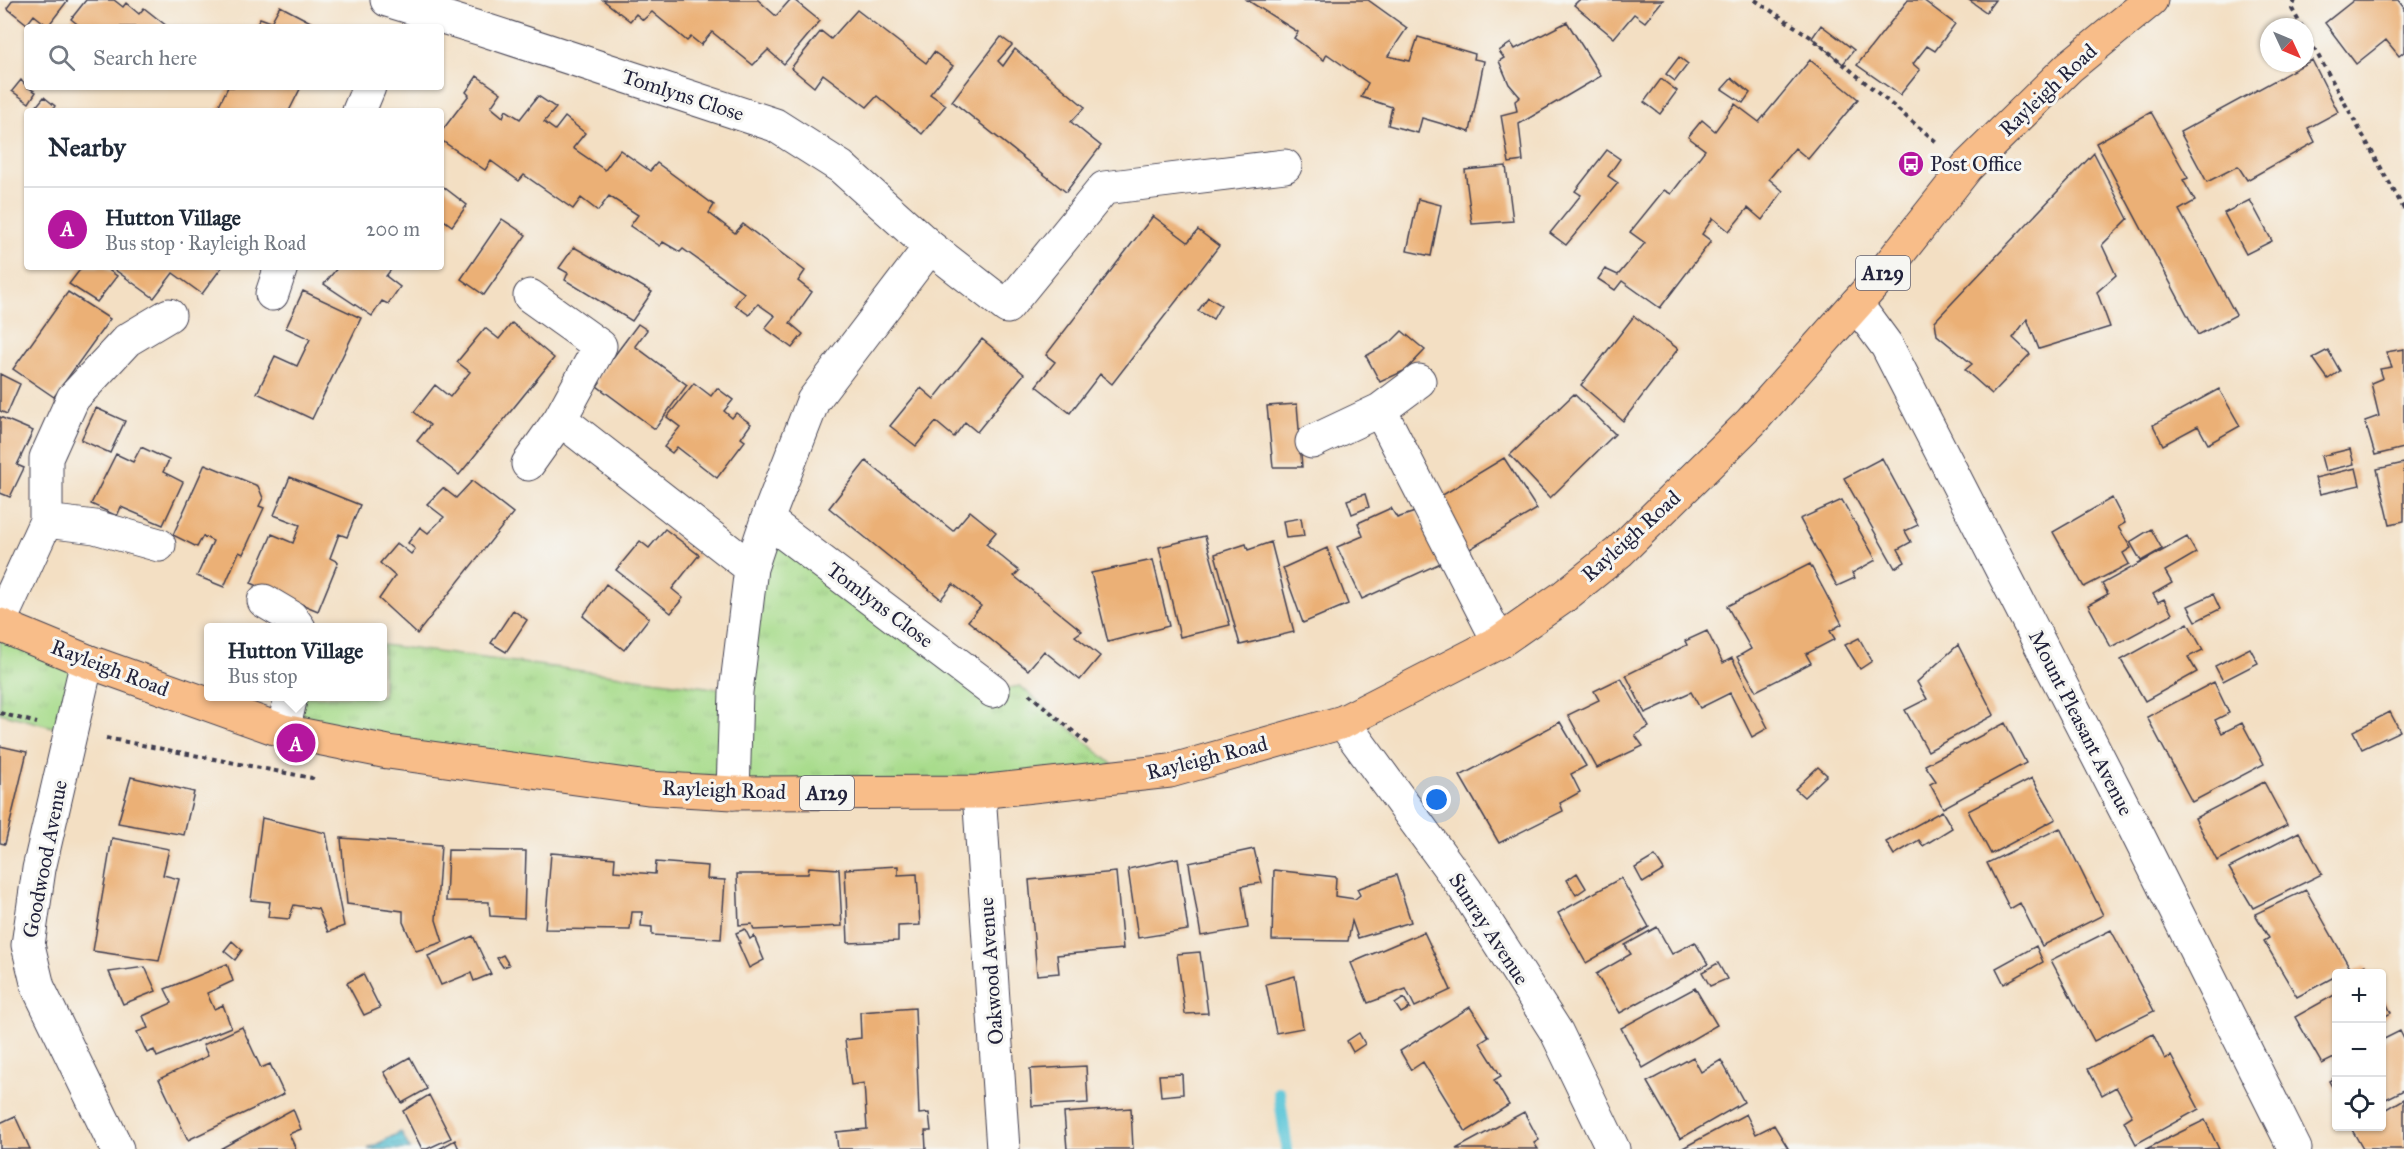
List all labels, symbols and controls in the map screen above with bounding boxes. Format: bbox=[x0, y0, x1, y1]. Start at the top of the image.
north arrow bbox=[2260, 18, 2314, 72]
search box bbox=[24, 24, 444, 90]
street label: Rayleigh Road bbox=[1994, 38, 2103, 142]
icon: search bbox=[45, 41, 78, 74]
text: Search here bbox=[93, 44, 197, 71]
street label: Tomlyns Close bbox=[619, 63, 748, 127]
text: Nearby bbox=[48, 131, 126, 163]
bus stop icon: Post Office bbox=[1896, 149, 1926, 179]
place label: Post Office bbox=[1930, 151, 2022, 177]
text: Hutton Village bbox=[105, 204, 241, 231]
text: A bbox=[61, 217, 74, 241]
text: 200 m bbox=[366, 217, 420, 241]
text: Bus stop · Rayleigh Road bbox=[105, 231, 306, 255]
road number: A129 bbox=[1856, 256, 1910, 290]
street label: Rayleigh Road bbox=[1576, 485, 1686, 587]
street label: Tomlyns Close bbox=[822, 556, 939, 654]
popup bbox=[204, 623, 387, 701]
street label: Mount Pleasant Avenue bbox=[2023, 626, 2139, 820]
street label: Rayleigh Road bbox=[47, 634, 173, 703]
text: Hutton Village bbox=[228, 637, 363, 664]
text: Bus stop bbox=[228, 664, 298, 688]
pin: A bbox=[276, 720, 316, 766]
street label: Rayleigh Road bbox=[1144, 730, 1271, 786]
street label: Rayleigh Road bbox=[662, 775, 787, 805]
road number: A129 bbox=[800, 776, 854, 810]
street label: Goodwood Avenue bbox=[17, 777, 73, 940]
your location bbox=[1422, 785, 1451, 814]
street label: Sunray Avenue bbox=[1443, 868, 1535, 990]
street label: Oakwood Avenue bbox=[973, 896, 1009, 1046]
map controls bbox=[2332, 969, 2386, 1131]
button: + bbox=[2332, 969, 2386, 1023]
button: − bbox=[2332, 1023, 2386, 1077]
button: locate bbox=[2332, 1077, 2386, 1131]

